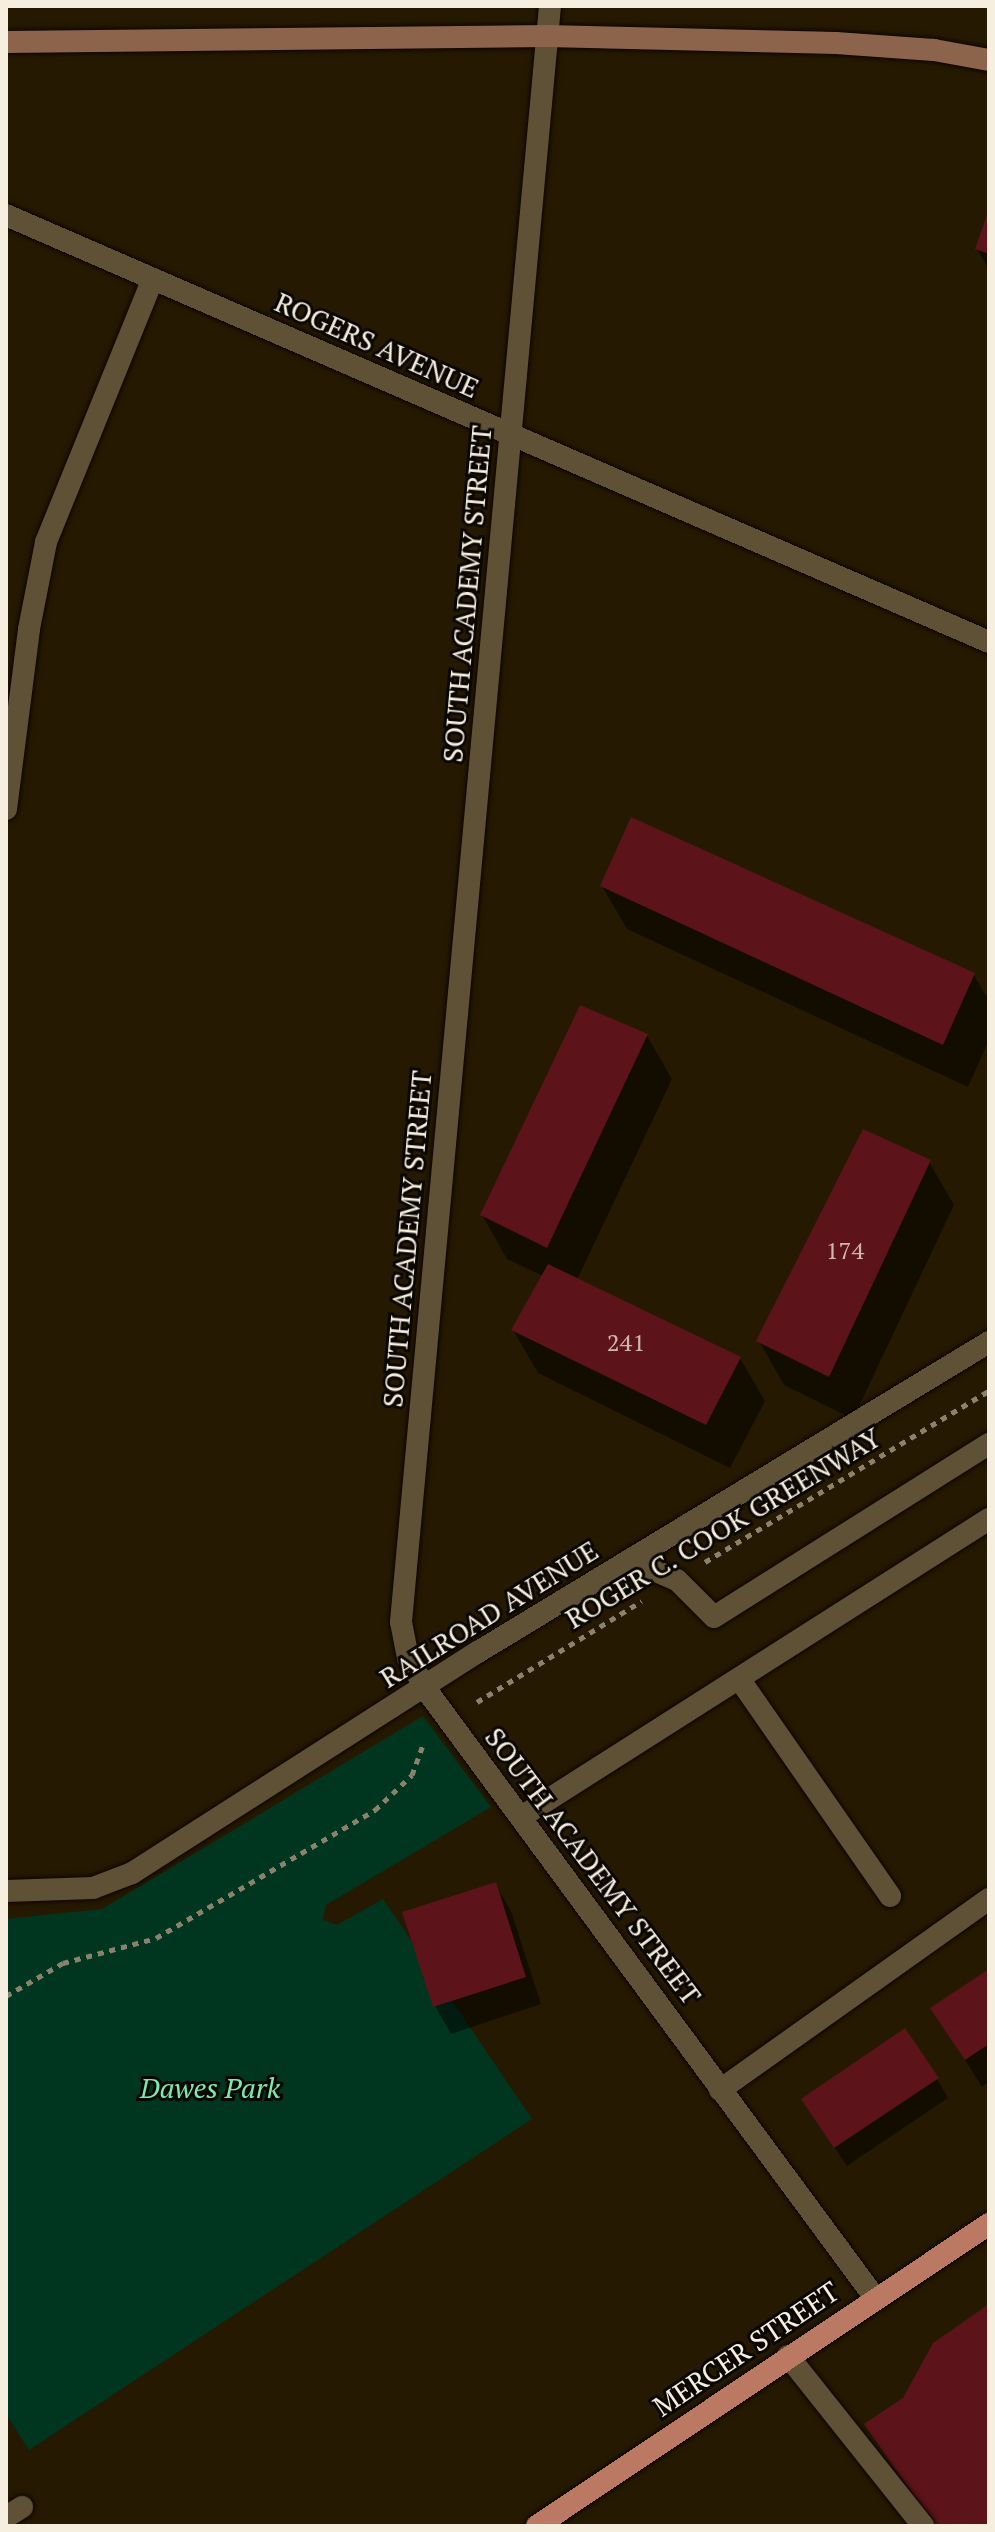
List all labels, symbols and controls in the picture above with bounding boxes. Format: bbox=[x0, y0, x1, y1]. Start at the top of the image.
street label: ROGERS AVENUE bbox=[270, 285, 484, 405]
street label: SOUTH ACADEMY STREET bbox=[436, 424, 498, 764]
street label: SOUTH ACADEMY STREET bbox=[376, 1069, 438, 1409]
house number: 174 bbox=[826, 1237, 864, 1265]
house number: 241 bbox=[607, 1329, 645, 1357]
street label: ROGER C. COOK GREENWAY bbox=[559, 1420, 887, 1636]
street label: RAILROAD AVENUE bbox=[373, 1533, 605, 1695]
street label: SOUTH ACADEMY STREET bbox=[478, 1721, 708, 2011]
park label: Dawes Park bbox=[140, 2071, 280, 2105]
street label: MERCER STREET bbox=[647, 2275, 845, 2423]

